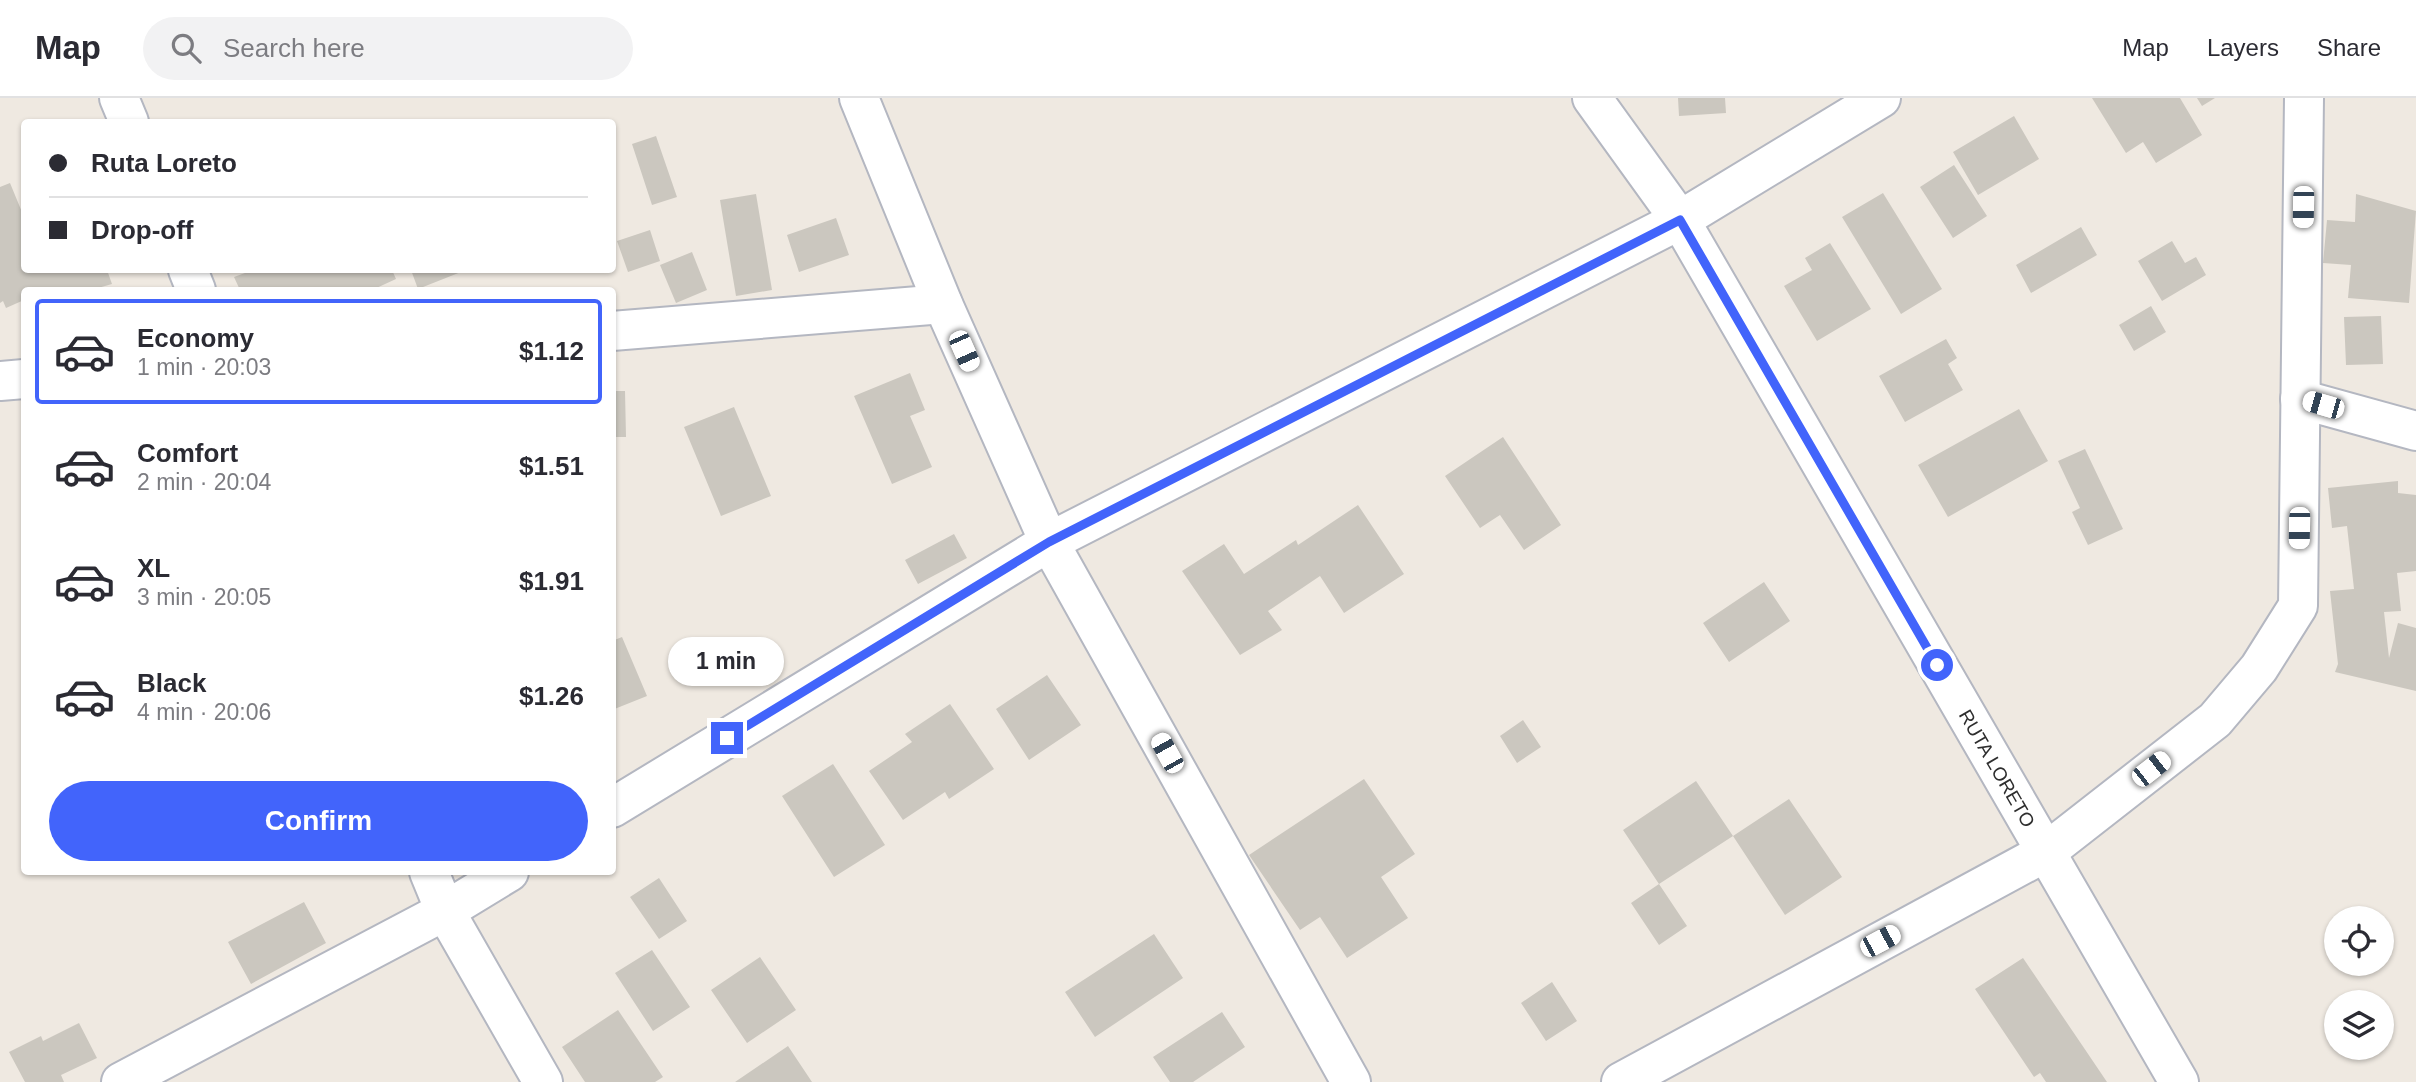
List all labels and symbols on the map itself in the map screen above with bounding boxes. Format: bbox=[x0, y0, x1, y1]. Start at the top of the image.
car bbox=[2293, 186, 2314, 228]
car bbox=[946, 328, 983, 374]
car bbox=[2300, 389, 2347, 421]
car bbox=[2289, 507, 2310, 549]
callout: 1 min bbox=[669, 636, 785, 686]
route start bbox=[1921, 649, 1953, 681]
street label: RUTA LORETO bbox=[1955, 706, 2040, 831]
route end bbox=[711, 722, 743, 754]
car bbox=[1148, 730, 1187, 776]
car bbox=[2128, 748, 2175, 790]
car bbox=[1857, 922, 1904, 960]

